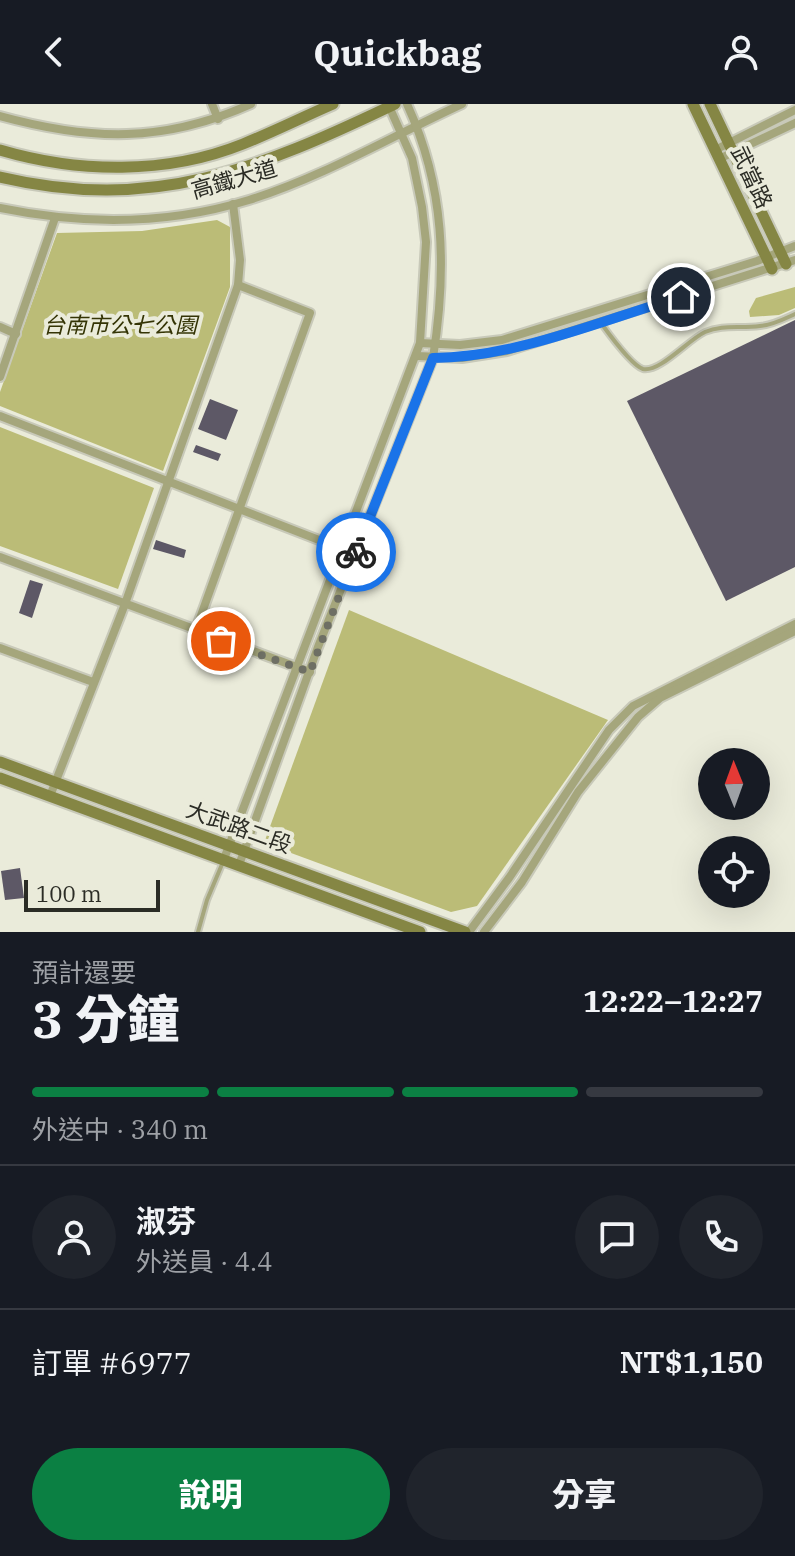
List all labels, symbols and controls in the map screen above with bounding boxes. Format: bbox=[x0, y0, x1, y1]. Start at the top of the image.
text: Quickbag bbox=[313, 29, 482, 76]
icon: back bbox=[32, 30, 76, 74]
icon: person bbox=[719, 30, 763, 74]
street label: 武當路 bbox=[725, 141, 780, 213]
street label: 高鐵大道 bbox=[188, 152, 280, 205]
pin bbox=[647, 263, 715, 331]
icon: home bbox=[659, 275, 703, 319]
park label: 台南市公七公園 bbox=[43, 310, 200, 339]
courier bbox=[316, 512, 396, 592]
icon: bike bbox=[334, 530, 378, 574]
pin bbox=[187, 607, 255, 675]
icon: bag bbox=[199, 619, 243, 663]
north arrow bbox=[698, 748, 770, 820]
map controls bbox=[698, 748, 770, 908]
street label: 大武路二段 bbox=[183, 794, 296, 859]
button: locate bbox=[698, 836, 770, 908]
scale bar bbox=[24, 876, 160, 912]
text: 100 m bbox=[36, 879, 102, 908]
text: 預計還要 bbox=[32, 955, 136, 989]
text: 12:22–12:27 bbox=[583, 981, 763, 1020]
text: 3 分鐘 bbox=[32, 985, 179, 1052]
text: 外送中 · 340 m bbox=[32, 1112, 208, 1146]
button: person bbox=[32, 1195, 116, 1279]
button: chat bbox=[575, 1195, 659, 1279]
button: phone bbox=[679, 1195, 763, 1279]
text: 淑芬 bbox=[136, 1201, 196, 1240]
text: 外送員 · 4.4 bbox=[136, 1244, 273, 1278]
text: NT$1,150 bbox=[620, 1342, 763, 1381]
text: 訂單 #6977 bbox=[32, 1343, 192, 1382]
button: 說明 bbox=[32, 1448, 390, 1540]
button: 分享 bbox=[406, 1448, 763, 1540]

